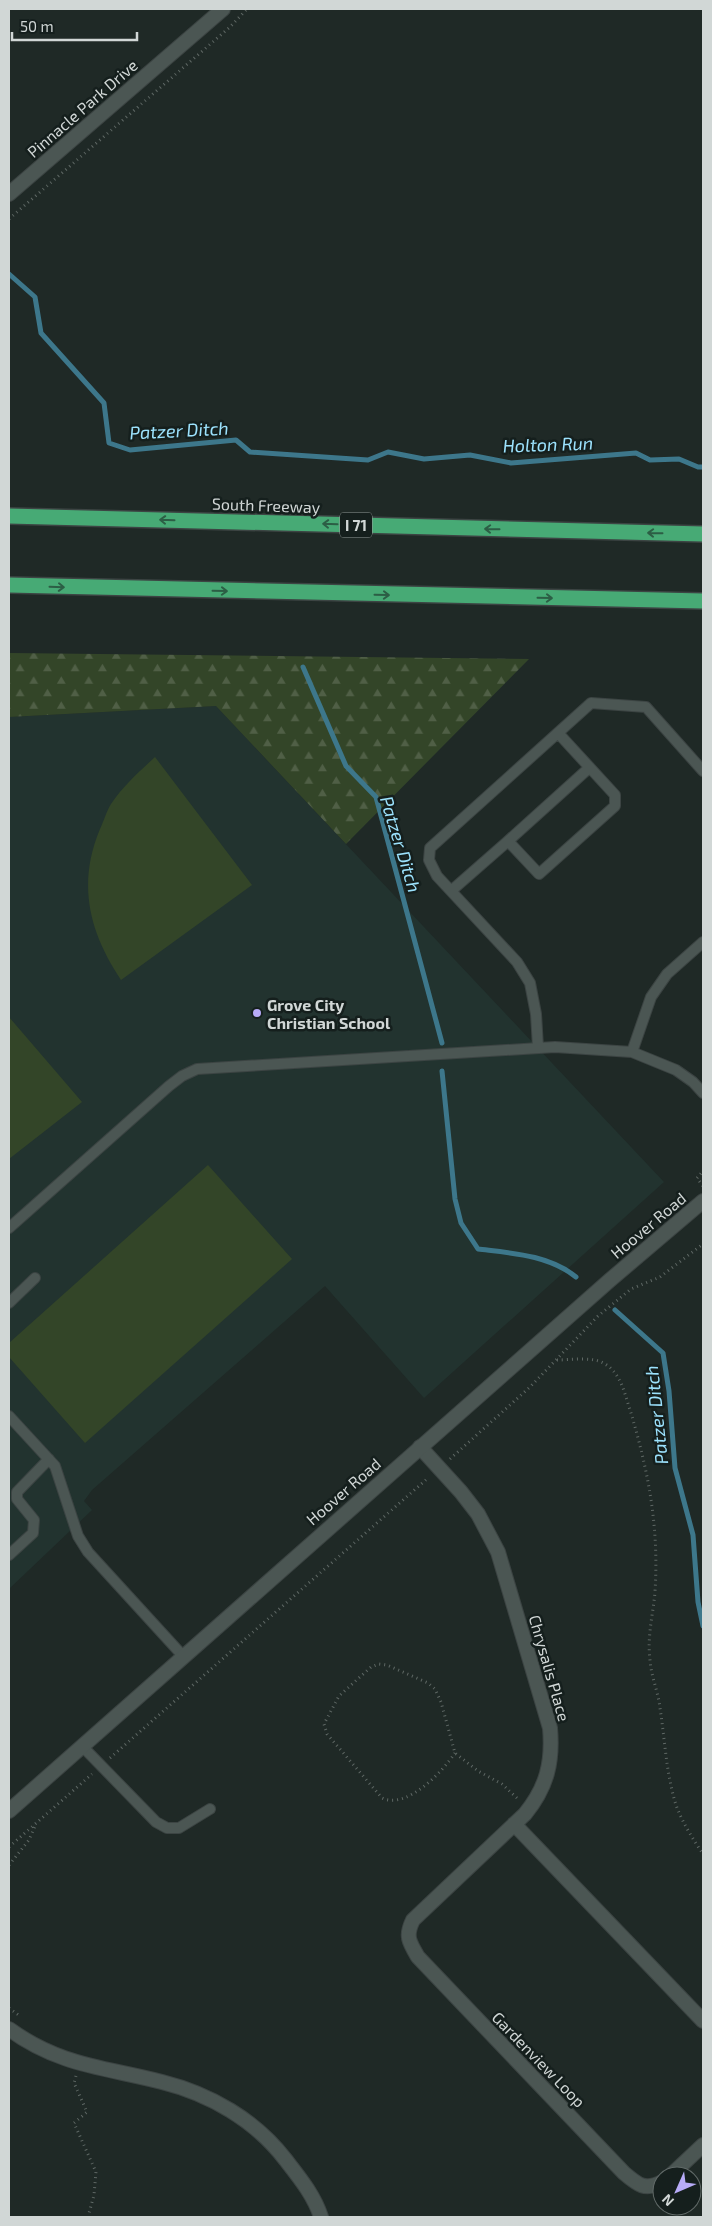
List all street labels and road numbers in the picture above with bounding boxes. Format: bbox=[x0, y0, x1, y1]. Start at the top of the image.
street label: Pinnacle Park Drive bbox=[23, 55, 141, 161]
street label: South Freeway bbox=[212, 494, 321, 516]
road number: I 71 bbox=[340, 512, 372, 538]
street label: Hoover Road bbox=[607, 1188, 689, 1262]
street label: Hoover Road bbox=[302, 1454, 384, 1528]
street label: Chrysalis Place bbox=[526, 1613, 574, 1723]
street label: Gardenview Loop bbox=[489, 2007, 589, 2111]

